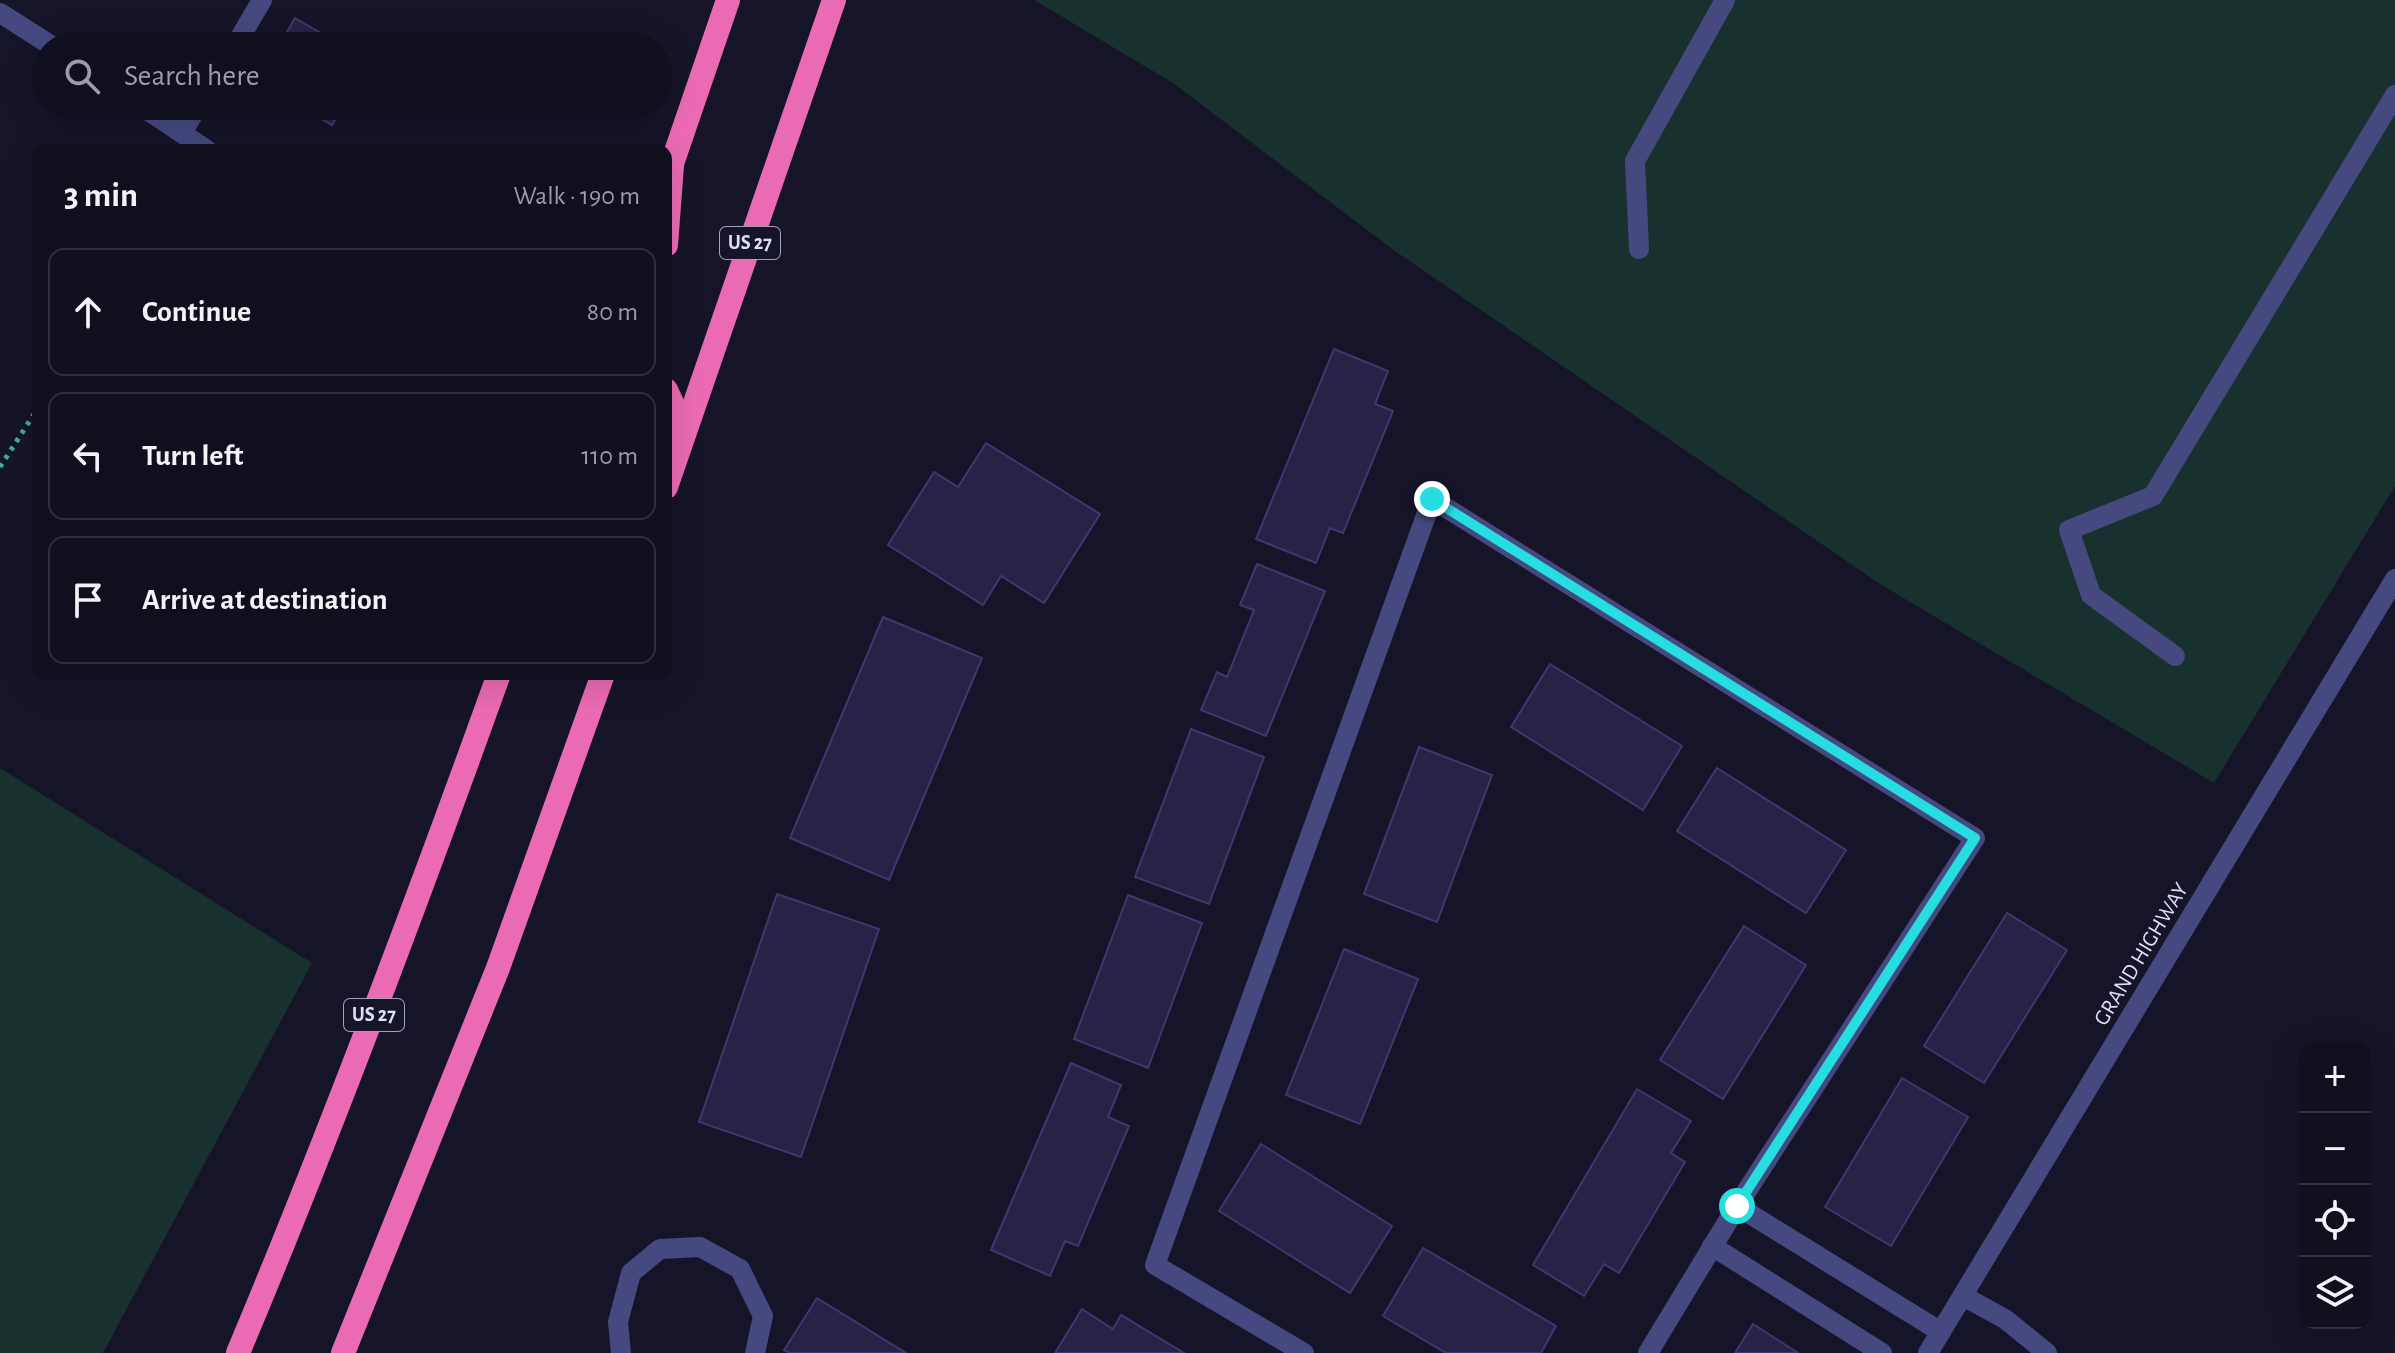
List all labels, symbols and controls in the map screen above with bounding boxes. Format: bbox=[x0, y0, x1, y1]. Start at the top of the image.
search box bbox=[32, 32, 672, 120]
icon: search bbox=[60, 54, 104, 98]
text: Search here bbox=[124, 61, 260, 91]
text: 3 min bbox=[64, 179, 138, 213]
text: Walk · 190 m bbox=[513, 183, 640, 209]
road number: US 27 bbox=[720, 227, 780, 259]
icon: ahead bbox=[66, 290, 110, 334]
text: Continue bbox=[142, 297, 251, 327]
text: 80 m bbox=[587, 299, 638, 325]
icon: left bbox=[66, 434, 110, 478]
text: Turn left bbox=[142, 441, 243, 471]
text: 110 m bbox=[581, 443, 638, 469]
route end bbox=[1414, 481, 1450, 517]
icon: arrive bbox=[66, 578, 110, 622]
text: Arrive at destination bbox=[142, 585, 388, 615]
street label: GRAND HIGHWAY bbox=[2090, 879, 2192, 1029]
road number: US 27 bbox=[344, 999, 404, 1031]
map controls bbox=[2299, 1041, 2371, 1329]
button: + bbox=[2299, 1041, 2371, 1113]
button: − bbox=[2299, 1113, 2371, 1185]
button: locate bbox=[2299, 1185, 2371, 1257]
route start bbox=[1719, 1188, 1755, 1224]
button: layers bbox=[2299, 1257, 2371, 1329]

